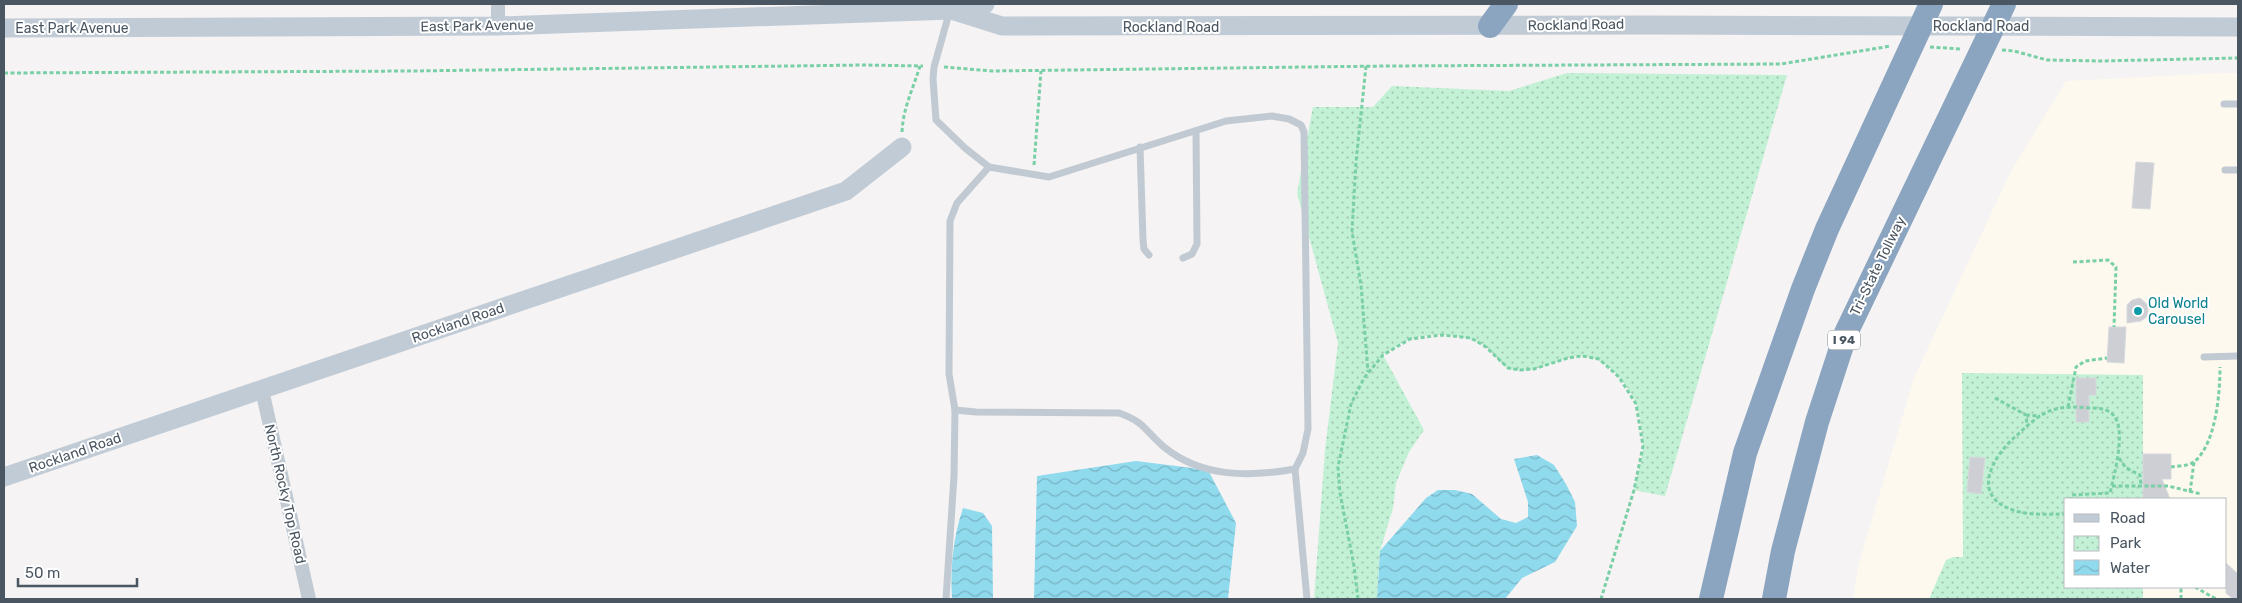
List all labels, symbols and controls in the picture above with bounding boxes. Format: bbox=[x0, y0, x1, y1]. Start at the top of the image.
street label: Rockland Road bbox=[1528, 16, 1624, 34]
street label: East Park Avenue bbox=[420, 17, 534, 35]
street label: Rockland Road bbox=[1933, 18, 2029, 35]
street label: Rockland Road bbox=[1123, 19, 1219, 36]
street label: East Park Avenue bbox=[15, 20, 129, 37]
street label: Tri-State Tollway bbox=[1847, 213, 1910, 318]
place label: Old World Carousel bbox=[2148, 295, 2208, 328]
street label: Rockland Road bbox=[410, 299, 506, 347]
marker: Old World Carousel bbox=[2132, 305, 2144, 317]
road number: I 94 bbox=[1828, 330, 1860, 350]
street label: North Rocky Top Road bbox=[261, 423, 309, 565]
street label: Rockland Road bbox=[27, 429, 123, 477]
legend bbox=[2064, 498, 2227, 588]
text: Road bbox=[2110, 509, 2146, 527]
text: Park bbox=[2110, 534, 2141, 552]
scale bar bbox=[18, 556, 136, 588]
text: Water bbox=[2110, 559, 2150, 577]
text: 50 m bbox=[25, 564, 60, 582]

